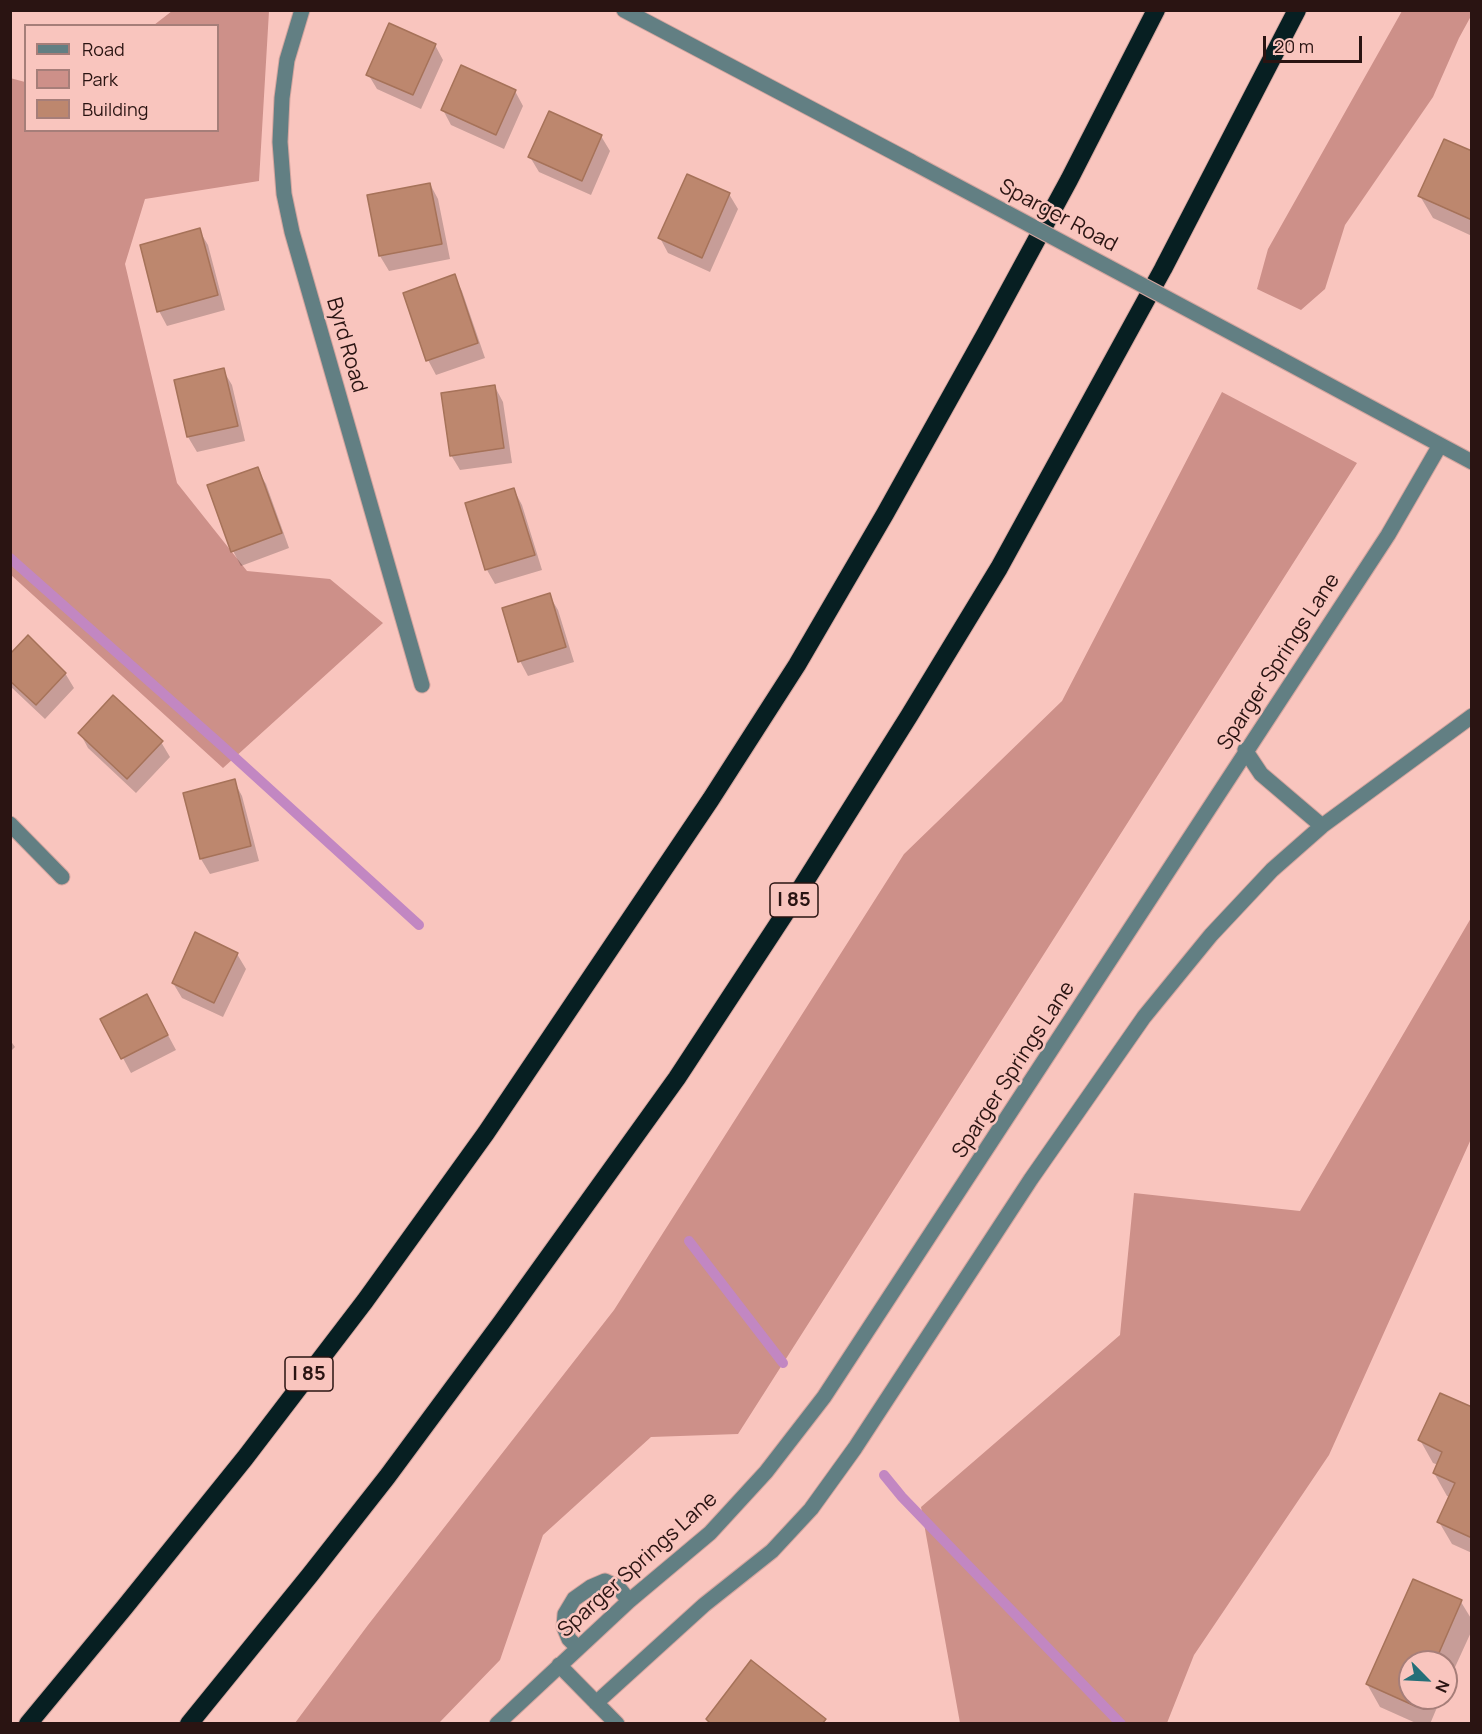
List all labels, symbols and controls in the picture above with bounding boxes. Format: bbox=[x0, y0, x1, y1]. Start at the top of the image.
legend bbox=[24, 24, 219, 132]
scale bar bbox=[1266, 24, 1365, 62]
text: 20 m bbox=[1274, 34, 1314, 58]
text: Road bbox=[82, 37, 125, 61]
text: Park bbox=[82, 67, 118, 91]
text: Building bbox=[82, 97, 148, 121]
street label: Sparger Road bbox=[994, 174, 1122, 258]
street label: Byrd Road bbox=[320, 295, 372, 395]
street label: Sparger Springs Lane bbox=[1212, 569, 1346, 755]
road number: I 85 bbox=[770, 883, 818, 917]
street label: Sparger Springs Lane bbox=[947, 977, 1081, 1163]
road number: I 85 bbox=[285, 1357, 333, 1391]
street label: Sparger Springs Lane bbox=[553, 1487, 723, 1643]
north arrow bbox=[1398, 1650, 1458, 1710]
text: N bbox=[1430, 1677, 1455, 1696]

